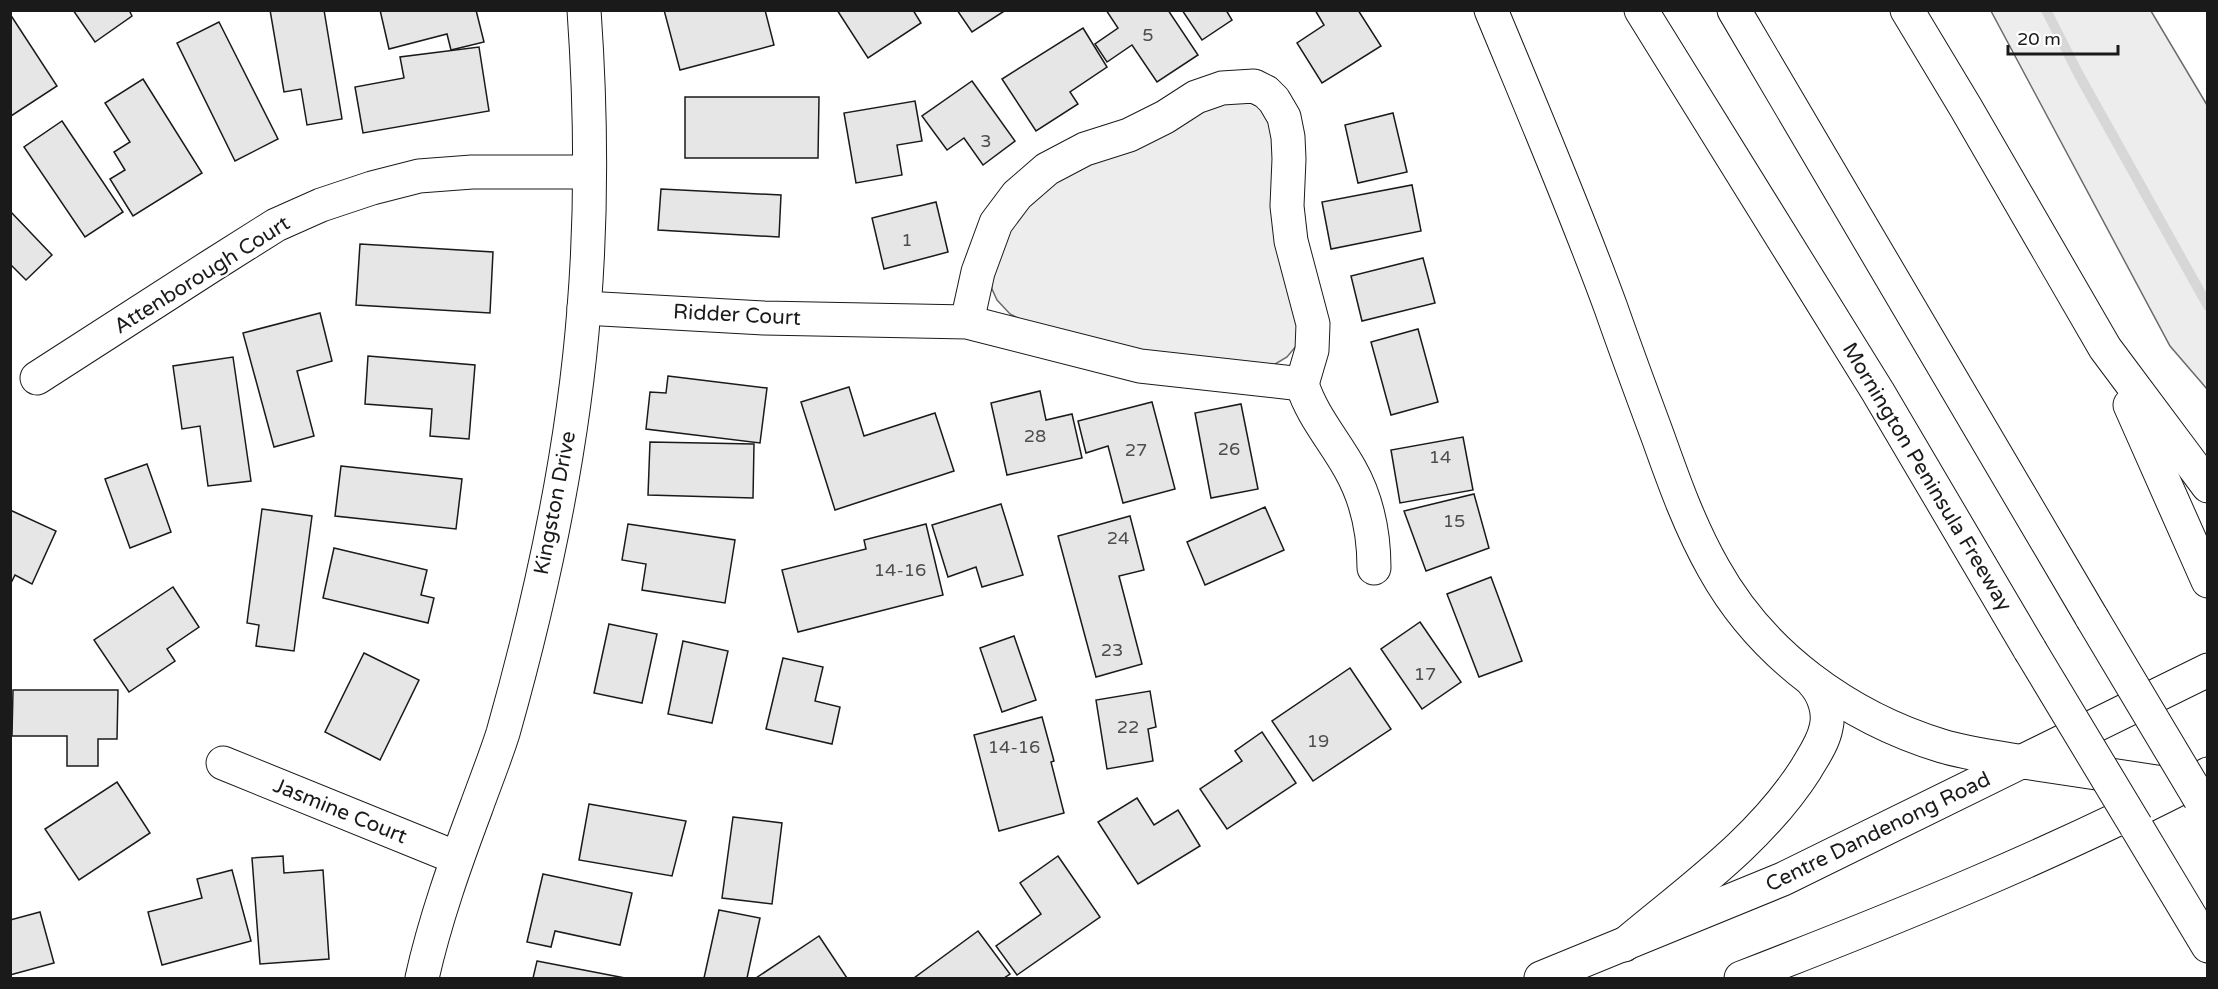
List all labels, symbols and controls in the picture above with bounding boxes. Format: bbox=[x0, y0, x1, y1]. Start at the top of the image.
scale bar bbox=[2008, 18, 2118, 56]
house number: 5 bbox=[1142, 24, 1154, 46]
text: 20 m bbox=[2017, 28, 2061, 50]
house number: 3 bbox=[980, 130, 992, 152]
street label: Attenborough Court bbox=[110, 211, 294, 339]
house number: 1 bbox=[901, 229, 913, 251]
street label: Ridder Court bbox=[672, 299, 802, 331]
street label: Mornington Peninsula Freeway bbox=[1837, 338, 2017, 616]
house number: 28 bbox=[1024, 425, 1046, 447]
street label: Kingston Drive bbox=[529, 429, 581, 577]
house number: 26 bbox=[1218, 438, 1240, 460]
house number: 27 bbox=[1125, 439, 1147, 461]
house number: 14 bbox=[1429, 446, 1451, 468]
house number: 15 bbox=[1443, 510, 1465, 532]
house number: 24 bbox=[1107, 527, 1129, 549]
house number: 14-16 bbox=[874, 559, 926, 581]
house number: 23 bbox=[1101, 639, 1123, 661]
house number: 17 bbox=[1414, 663, 1436, 685]
house number: 22 bbox=[1117, 716, 1139, 738]
house number: 19 bbox=[1307, 730, 1329, 752]
house number: 14-16 bbox=[988, 736, 1040, 758]
street label: Centre Dandenong Road bbox=[1762, 767, 1994, 897]
street label: Jasmine Court bbox=[269, 773, 411, 849]

